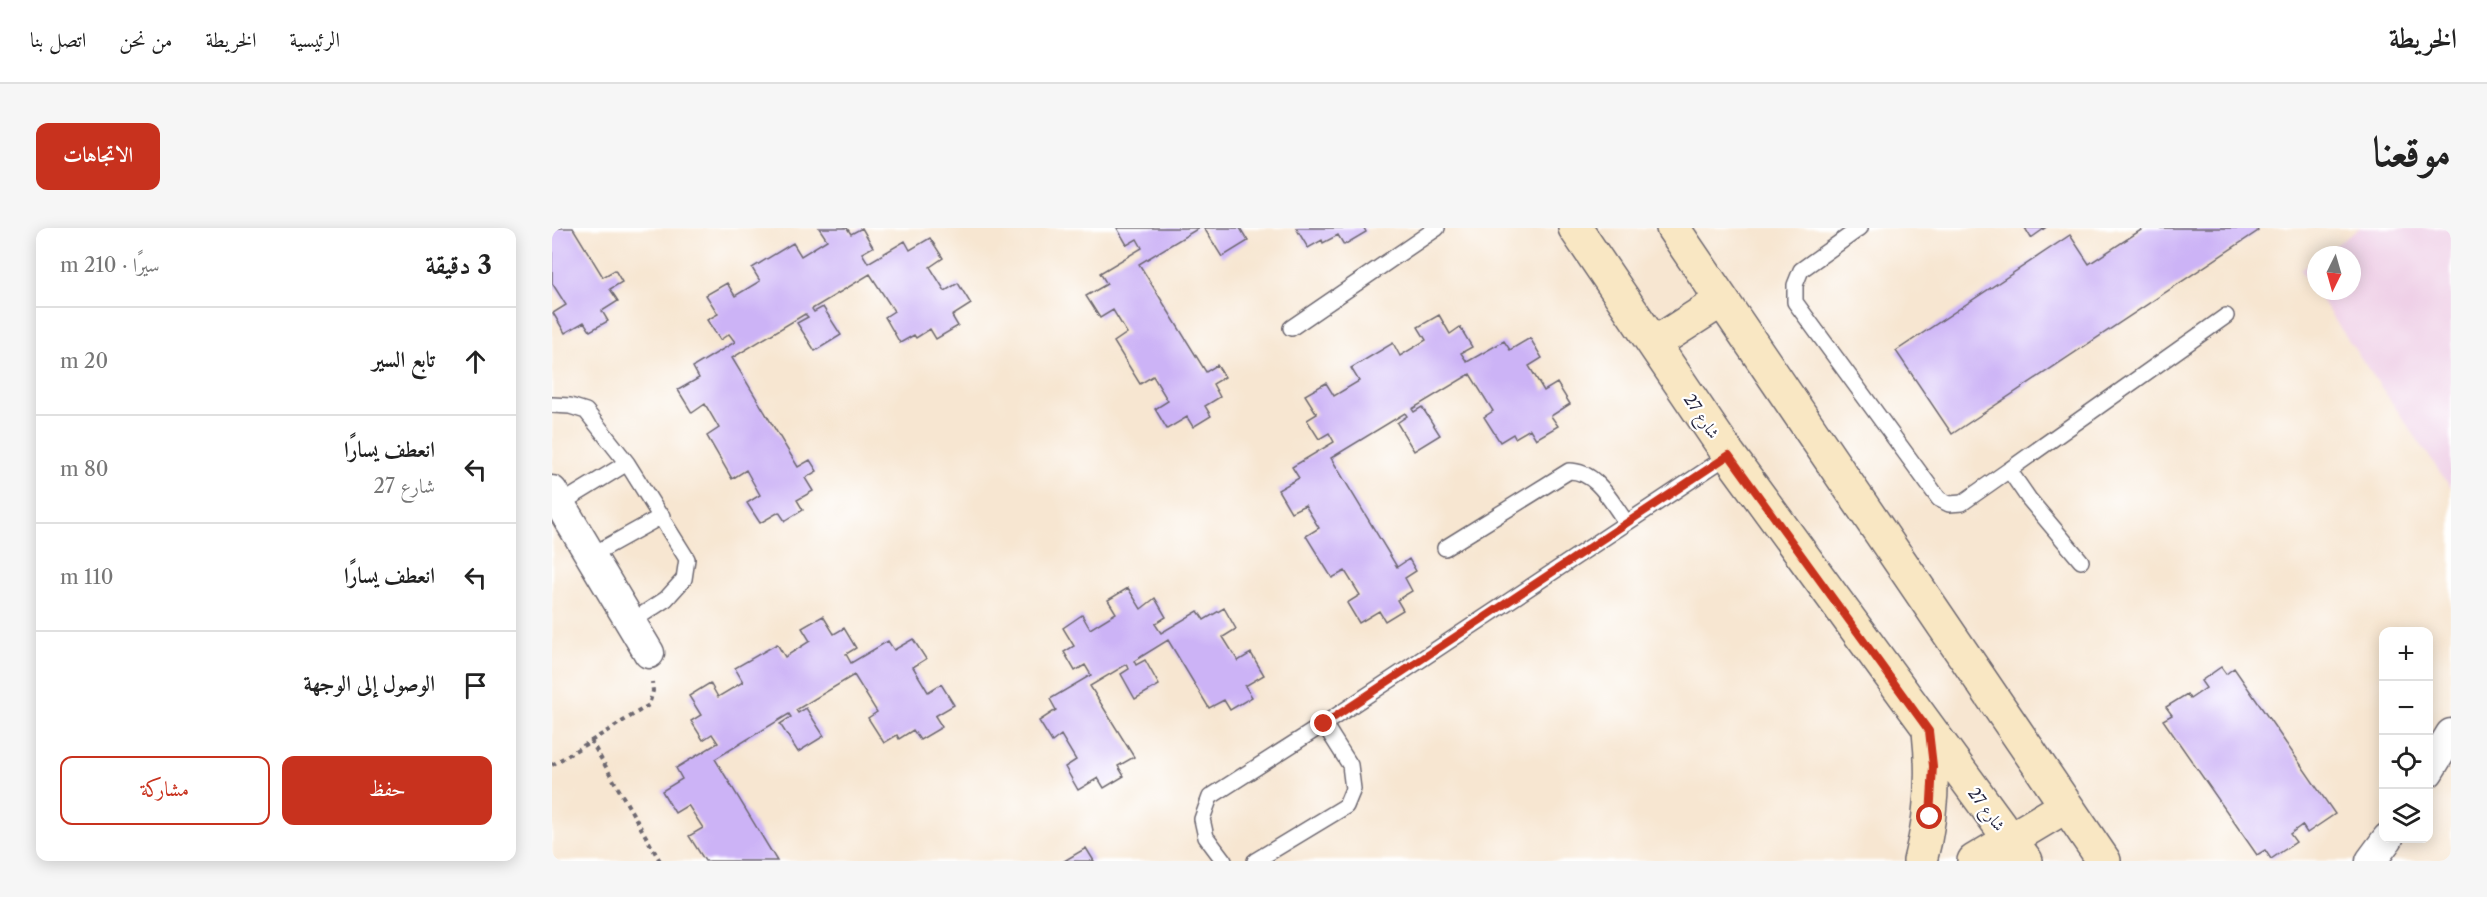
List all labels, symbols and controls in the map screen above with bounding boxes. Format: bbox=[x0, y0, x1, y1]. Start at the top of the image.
text: الخريطة bbox=[2389, 21, 2457, 55]
text: اتصل بنا bbox=[30, 27, 86, 52]
text: من نحن bbox=[119, 27, 172, 52]
text: الخريطة bbox=[205, 27, 257, 52]
text: الرئيسية bbox=[290, 27, 340, 52]
button: الاتجاهات bbox=[36, 123, 160, 190]
text: موقعنا bbox=[2373, 125, 2451, 177]
north arrow bbox=[2307, 246, 2361, 300]
text: 3 دقيقة bbox=[425, 249, 492, 281]
text: سيرًا · 210 m bbox=[60, 253, 160, 277]
icon: ahead bbox=[459, 345, 492, 378]
text: تابع السير bbox=[372, 346, 435, 373]
text: 20 m bbox=[60, 349, 108, 373]
street label: شارع 27 bbox=[1677, 390, 1724, 444]
text: انعطف يسارًا bbox=[344, 436, 435, 463]
icon: left bbox=[459, 453, 492, 486]
text: 80 m bbox=[60, 457, 109, 481]
text: شارع 27 bbox=[374, 474, 435, 498]
icon: left bbox=[459, 561, 492, 594]
text: انعطف يسارًا bbox=[344, 562, 435, 589]
text: 110 m bbox=[60, 565, 113, 589]
map controls bbox=[2379, 627, 2433, 843]
button: + bbox=[2379, 627, 2433, 681]
icon: arrive bbox=[459, 669, 492, 702]
text: الوصول إلى الوجهة bbox=[303, 670, 435, 697]
button: − bbox=[2379, 681, 2433, 735]
route end bbox=[1310, 710, 1336, 736]
button: locate bbox=[2379, 735, 2433, 789]
button: مشاركة bbox=[60, 756, 270, 825]
button: حفظ bbox=[282, 756, 492, 825]
street label: شارع 27 bbox=[1961, 783, 2010, 837]
button: layers bbox=[2379, 789, 2433, 843]
route start bbox=[1916, 803, 1942, 829]

